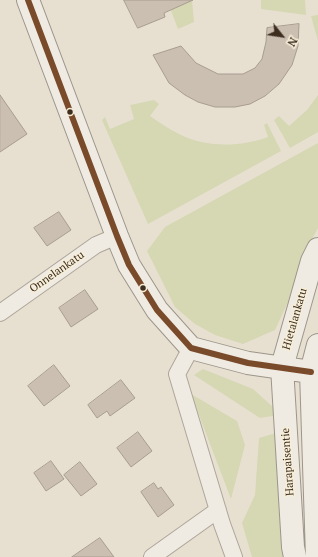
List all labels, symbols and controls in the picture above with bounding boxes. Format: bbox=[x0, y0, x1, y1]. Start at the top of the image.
north arrow bbox=[262, 16, 302, 56]
text: N bbox=[284, 35, 301, 49]
unlabelled marker bbox=[65, 107, 75, 117]
street label: Onnelankatu bbox=[27, 248, 87, 296]
unlabelled marker bbox=[138, 283, 148, 293]
street label: Hietalankatu bbox=[280, 287, 310, 351]
street label: Harapaisentie bbox=[279, 428, 297, 496]

